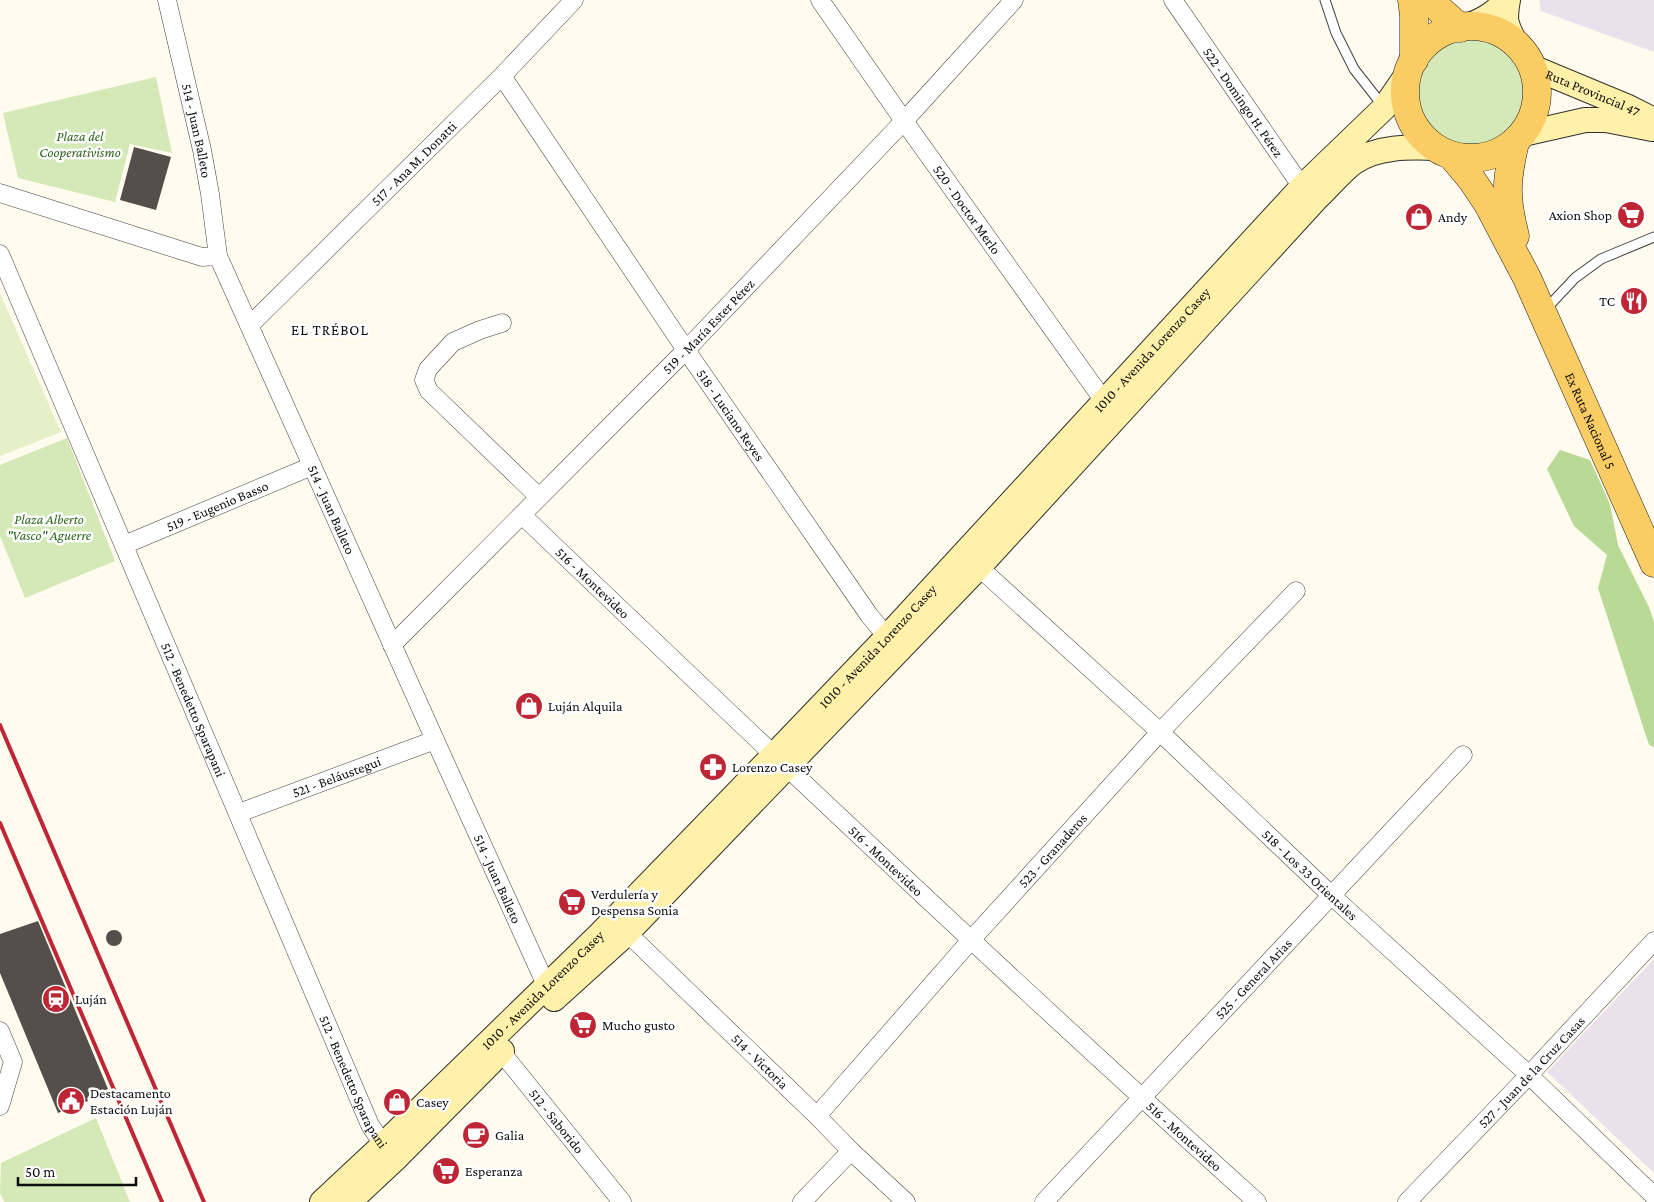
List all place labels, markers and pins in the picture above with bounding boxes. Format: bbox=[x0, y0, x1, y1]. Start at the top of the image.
supermarket icon: Axion Shop bbox=[1616, 200, 1646, 230]
shop icon: Andy bbox=[1404, 202, 1434, 232]
place label: Axion Shop bbox=[1549, 207, 1612, 223]
place label: Andy bbox=[1438, 209, 1468, 225]
restaurant icon: TC bbox=[1619, 286, 1649, 316]
place label: TC bbox=[1599, 293, 1615, 309]
shop icon: Luján Alquila bbox=[514, 691, 544, 721]
place label: Luján Alquila bbox=[548, 698, 623, 715]
pharmacy icon: Lorenzo Casey bbox=[698, 752, 728, 782]
place label: Lorenzo Casey bbox=[732, 759, 813, 775]
place label: Verdulería y Despensa Sonia bbox=[591, 886, 679, 918]
supermarket icon: Verdulería y Despensa Sonia bbox=[557, 887, 587, 917]
station icon: Luján bbox=[41, 984, 71, 1014]
place label: Luján bbox=[75, 991, 107, 1008]
supermarket icon: Mucho gusto bbox=[568, 1010, 598, 1040]
place label: Mucho gusto bbox=[602, 1017, 675, 1033]
place label: Destacamento Estación Luján bbox=[90, 1085, 173, 1118]
public building icon: Destacamento Estación Luján bbox=[56, 1086, 86, 1116]
shop icon: Casey bbox=[382, 1087, 412, 1117]
place label: Casey bbox=[416, 1094, 449, 1110]
cafe icon: Galia bbox=[461, 1120, 491, 1150]
place label: Galia bbox=[495, 1127, 525, 1143]
supermarket icon: Esperanza bbox=[431, 1156, 461, 1186]
place label: Esperanza bbox=[465, 1163, 523, 1179]

